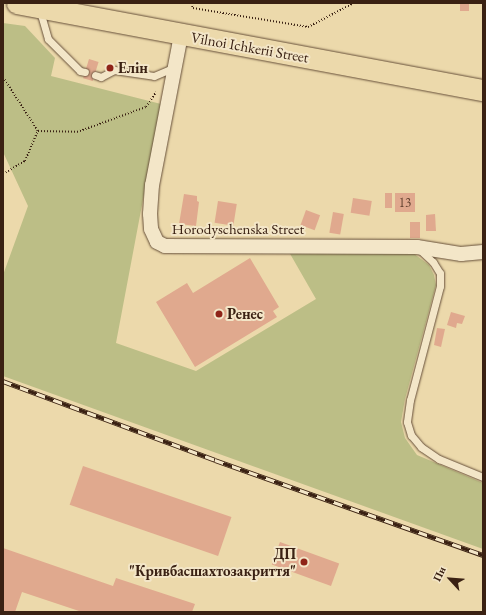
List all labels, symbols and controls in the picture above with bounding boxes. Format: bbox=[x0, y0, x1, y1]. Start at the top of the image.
street label: Vilnoi Ichkerii Street bbox=[190, 28, 310, 66]
place label: Елін bbox=[118, 59, 148, 77]
marker: Елін bbox=[105, 63, 115, 73]
house number: 13 bbox=[399, 195, 411, 211]
street label: Horodyschenska Street bbox=[172, 220, 304, 238]
place label: Ренес bbox=[227, 305, 263, 323]
marker: Ренес bbox=[214, 309, 224, 319]
place label: ДП "Кривбасшахтозакриття" bbox=[129, 544, 296, 579]
marker: ДП "Кривбасшахтозакриття" bbox=[299, 557, 309, 567]
north arrow bbox=[430, 559, 470, 599]
text: Пн bbox=[430, 564, 449, 584]

